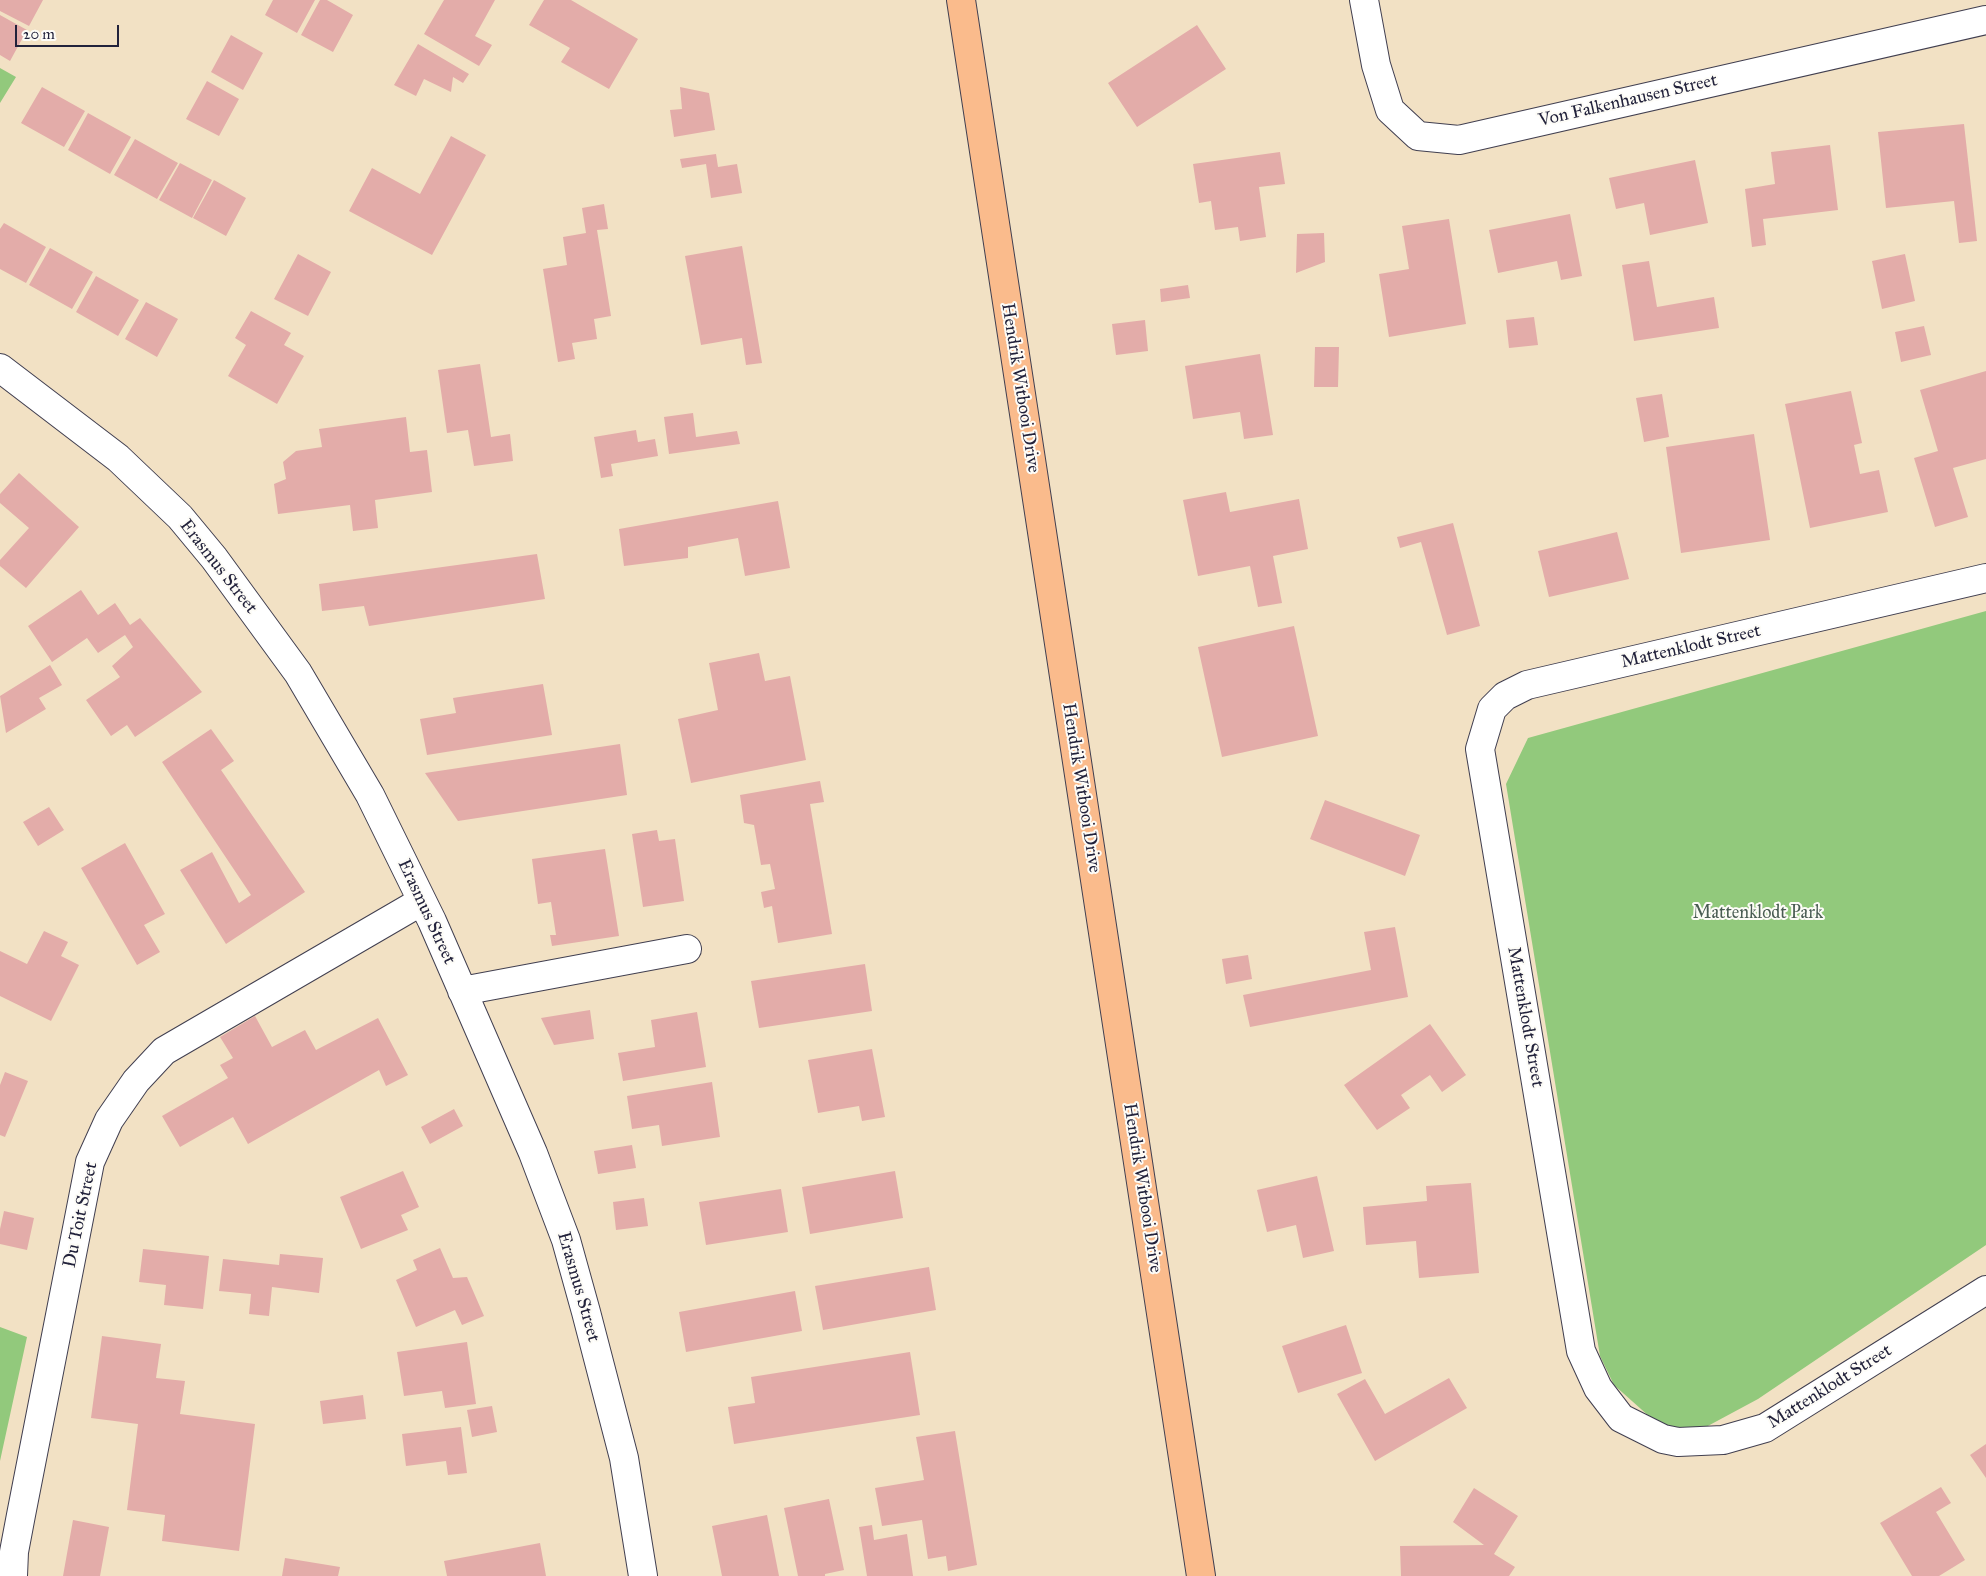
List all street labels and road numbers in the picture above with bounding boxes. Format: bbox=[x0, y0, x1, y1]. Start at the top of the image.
street label: Von Falkenhausen Street bbox=[1536, 70, 1720, 132]
street label: Hendrik Witbooi Drive bbox=[996, 302, 1044, 474]
street label: Erasmus Street bbox=[175, 516, 261, 618]
street label: Mattenklodt Street bbox=[1619, 620, 1763, 674]
street label: Hendrik Witbooi Drive bbox=[1057, 702, 1105, 874]
street label: Erasmus Street bbox=[392, 856, 460, 968]
street label: Mattenklodt Street bbox=[1502, 945, 1548, 1089]
street label: Hendrik Witbooi Drive bbox=[1118, 1102, 1166, 1274]
street label: Du Toit Street bbox=[59, 1160, 103, 1270]
street label: Erasmus Street bbox=[552, 1229, 604, 1345]
street label: Mattenklodt Street bbox=[1764, 1340, 1896, 1434]

